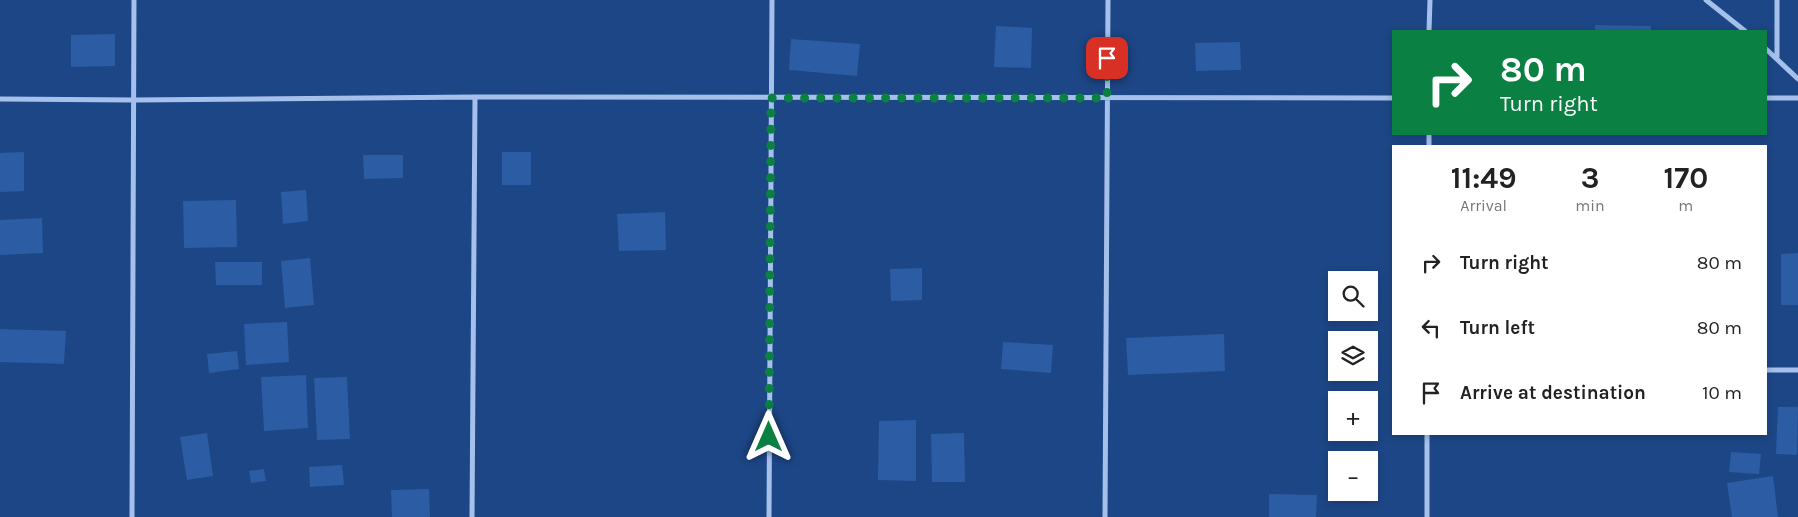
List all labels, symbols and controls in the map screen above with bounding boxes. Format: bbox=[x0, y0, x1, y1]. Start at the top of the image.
pin bbox=[1086, 37, 1128, 79]
icon: arrive bbox=[1093, 44, 1121, 72]
text: 80 m bbox=[1500, 49, 1587, 90]
icon: right bbox=[1417, 50, 1482, 115]
text: Turn right bbox=[1500, 91, 1598, 117]
text: 11:49 bbox=[1451, 160, 1516, 196]
text: 3 bbox=[1581, 160, 1599, 196]
text: 170 bbox=[1664, 160, 1708, 196]
text: Arrival bbox=[1460, 196, 1507, 215]
text: min bbox=[1575, 196, 1605, 215]
text: m bbox=[1678, 196, 1693, 215]
icon: right bbox=[1417, 249, 1445, 277]
text: Turn right bbox=[1460, 252, 1549, 274]
text: 80 m bbox=[1697, 252, 1742, 274]
map controls bbox=[1328, 271, 1378, 501]
button: search bbox=[1328, 271, 1378, 321]
icon: left bbox=[1417, 314, 1445, 342]
text: Turn left bbox=[1460, 317, 1535, 339]
text: 80 m bbox=[1697, 317, 1742, 339]
button: layers bbox=[1328, 331, 1378, 381]
icon: arrive bbox=[1417, 379, 1445, 407]
text: Arrive at destination bbox=[1460, 382, 1646, 404]
text: 10 m bbox=[1702, 382, 1742, 404]
button: + bbox=[1328, 391, 1378, 441]
position arrow bbox=[742, 410, 794, 462]
button: − bbox=[1328, 451, 1378, 501]

